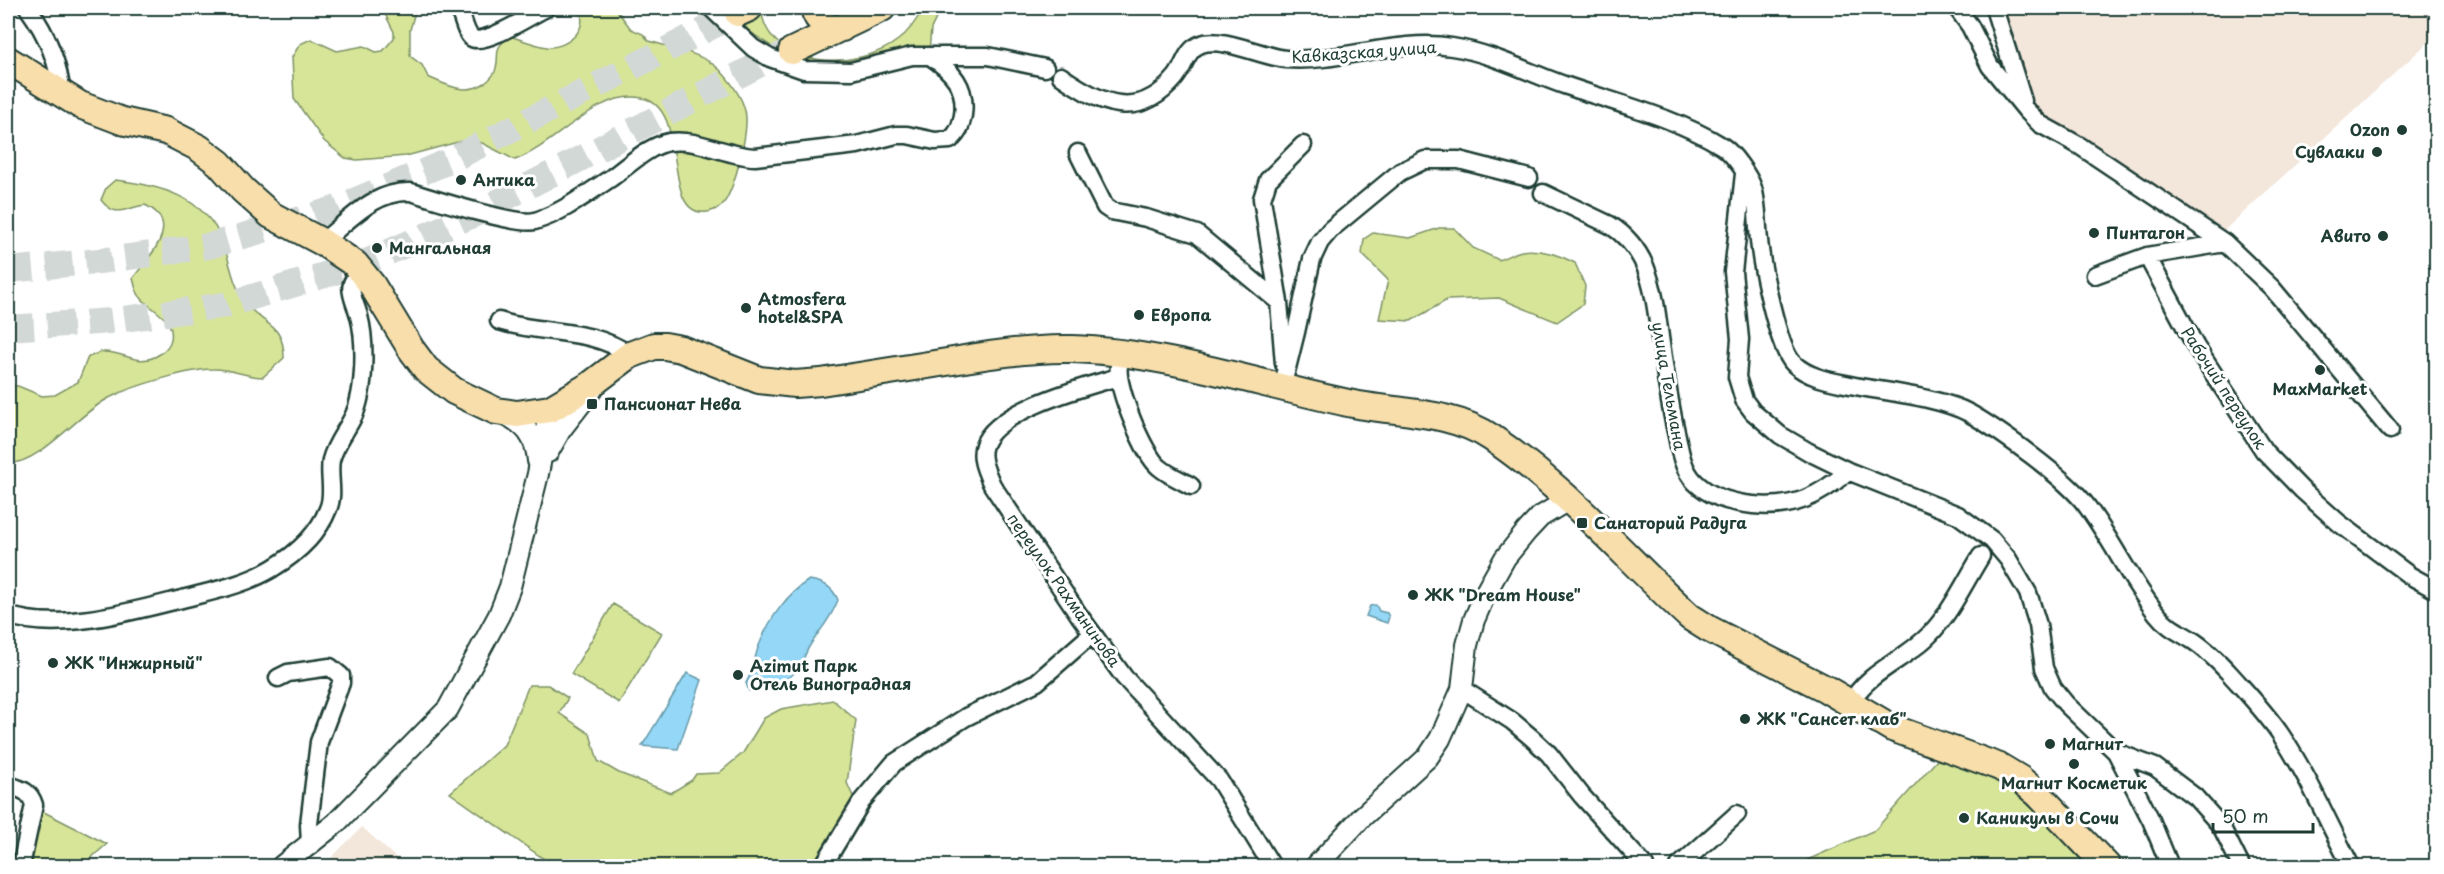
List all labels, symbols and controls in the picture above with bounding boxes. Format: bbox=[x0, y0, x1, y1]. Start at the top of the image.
street label: Кавказская улица bbox=[1291, 34, 1437, 68]
place label: Ozon bbox=[2350, 117, 2390, 141]
marker: Ozon bbox=[2395, 123, 2409, 137]
place label: Сувлаки bbox=[2295, 139, 2365, 163]
marker: Сувлаки bbox=[2370, 145, 2384, 159]
place label: Антика bbox=[473, 167, 535, 191]
marker: Антика bbox=[454, 173, 468, 187]
place label: Пинтагон bbox=[2106, 220, 2185, 244]
place label: Авито bbox=[2321, 223, 2371, 247]
marker: Пинтагон bbox=[2087, 226, 2101, 240]
marker: Авито bbox=[2376, 229, 2390, 243]
place label: Мангальная bbox=[389, 235, 491, 259]
marker: Мангальная bbox=[370, 241, 384, 255]
place label: Atmosfera hotel&SPA bbox=[758, 286, 846, 328]
marker: Atmosfera hotel&SPA bbox=[739, 301, 753, 315]
place label: Европа bbox=[1151, 302, 1211, 326]
marker: Европа bbox=[1132, 308, 1146, 322]
street label: улица Тельмана bbox=[1647, 320, 1693, 452]
street label: Рабочий переулок bbox=[2176, 322, 2274, 454]
marker: MaxMarket bbox=[2313, 363, 2327, 377]
place label: MaxMarket bbox=[2273, 376, 2368, 400]
place label: Пансионат Нева bbox=[604, 391, 742, 415]
marker: Пансионат Нева bbox=[585, 397, 599, 411]
street label: переулок Рахманинова bbox=[1002, 507, 1127, 671]
place label: Санаторий Радуга bbox=[1594, 510, 1747, 534]
marker: Санаторий Радуга bbox=[1575, 516, 1589, 530]
place label: ЖК "Dream House" bbox=[1424, 582, 1581, 606]
marker: ЖК "Dream House" bbox=[1406, 588, 1420, 602]
place label: ЖК "Инжирный" bbox=[64, 650, 202, 674]
place label: Azimut Парк Отель Виноградная bbox=[750, 653, 911, 695]
marker: ЖК "Инжирный" bbox=[46, 656, 60, 670]
marker: Azimut Парк Отель Виноградная bbox=[731, 668, 745, 682]
place label: ЖК "Сансет клаб" bbox=[1756, 706, 1907, 730]
marker: ЖК "Сансет клаб" bbox=[1738, 712, 1752, 726]
place label: Магнит bbox=[2062, 731, 2124, 755]
marker: Магнит bbox=[2043, 737, 2057, 751]
marker: Магнит Косметик bbox=[2067, 757, 2081, 771]
place label: Магнит Косметик bbox=[2001, 770, 2148, 794]
scale bar bbox=[2213, 796, 2314, 834]
text: 50 m bbox=[2222, 802, 2269, 829]
place label: Каникулы в Сочи bbox=[1976, 805, 2119, 829]
marker: Каникулы в Сочи bbox=[1957, 811, 1971, 825]

